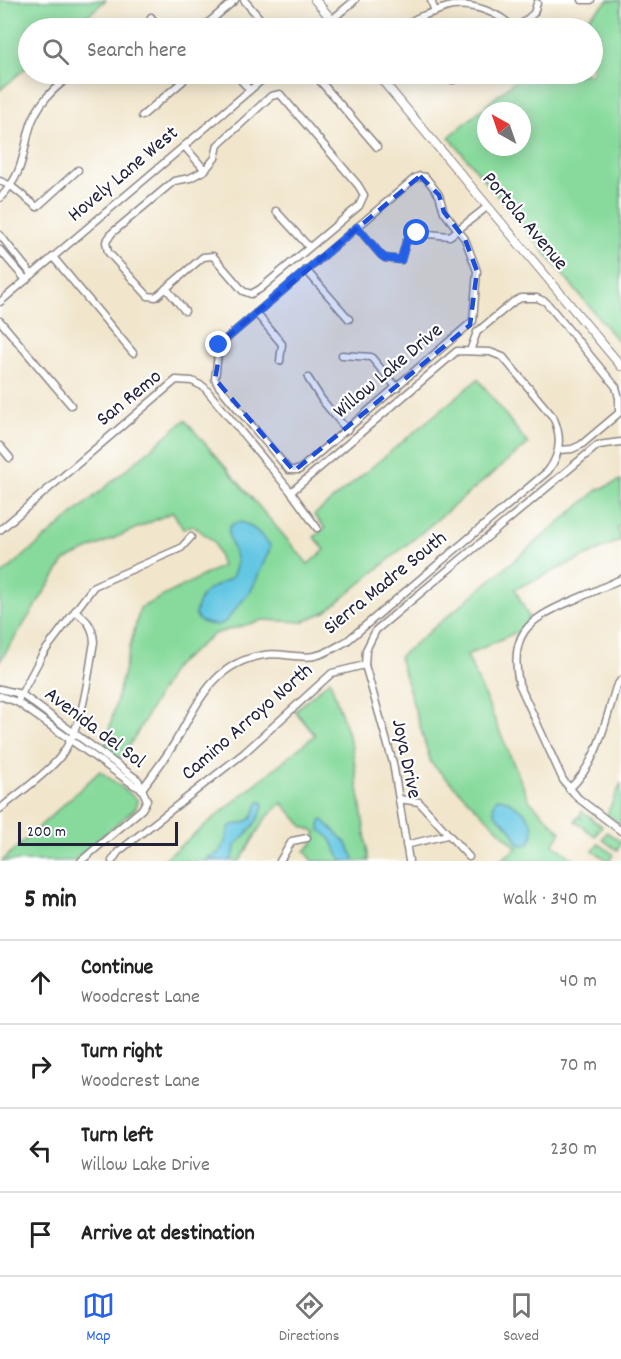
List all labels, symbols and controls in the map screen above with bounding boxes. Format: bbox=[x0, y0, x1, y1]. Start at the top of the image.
search box bbox=[18, 18, 603, 84]
icon: search bbox=[39, 35, 72, 68]
text: Search here bbox=[87, 36, 186, 67]
north arrow bbox=[477, 102, 531, 156]
street label: Hovely Lane West bbox=[62, 119, 186, 230]
street label: Portola Avenue bbox=[474, 166, 574, 278]
route start bbox=[403, 219, 429, 245]
street label: Willow Lake Drive bbox=[328, 317, 450, 427]
route end bbox=[205, 331, 231, 357]
street label: San Remo bbox=[91, 363, 169, 435]
street label: Sierra Madre South bbox=[318, 525, 454, 643]
street label: Camino Arroyo North bbox=[175, 657, 321, 789]
street label: Avenida del Sol bbox=[37, 681, 151, 777]
street label: Joya Drive bbox=[382, 716, 428, 802]
scale bar bbox=[18, 819, 178, 846]
text: 200 m bbox=[27, 821, 66, 844]
text: 5 min bbox=[24, 882, 77, 919]
text: Walk · 340 m bbox=[503, 886, 597, 914]
text: Continue bbox=[81, 953, 153, 984]
icon: ahead bbox=[24, 966, 57, 999]
text: 40 m bbox=[559, 968, 597, 996]
text: Woodcrest Lane bbox=[81, 984, 200, 1012]
text: Turn right bbox=[81, 1037, 163, 1068]
icon: right bbox=[24, 1050, 57, 1083]
text: 70 m bbox=[560, 1052, 597, 1080]
text: Woodcrest Lane bbox=[81, 1068, 200, 1096]
text: Turn left bbox=[81, 1121, 153, 1152]
icon: left bbox=[24, 1134, 57, 1167]
text: 230 m bbox=[550, 1136, 597, 1164]
text: Willow Lake Drive bbox=[81, 1152, 210, 1180]
icon: arrive bbox=[24, 1218, 57, 1251]
text: Arrive at destination bbox=[81, 1219, 255, 1250]
tab: Map bbox=[82, 1289, 115, 1348]
tab: Directions bbox=[279, 1289, 339, 1348]
tab: Saved bbox=[503, 1289, 539, 1348]

